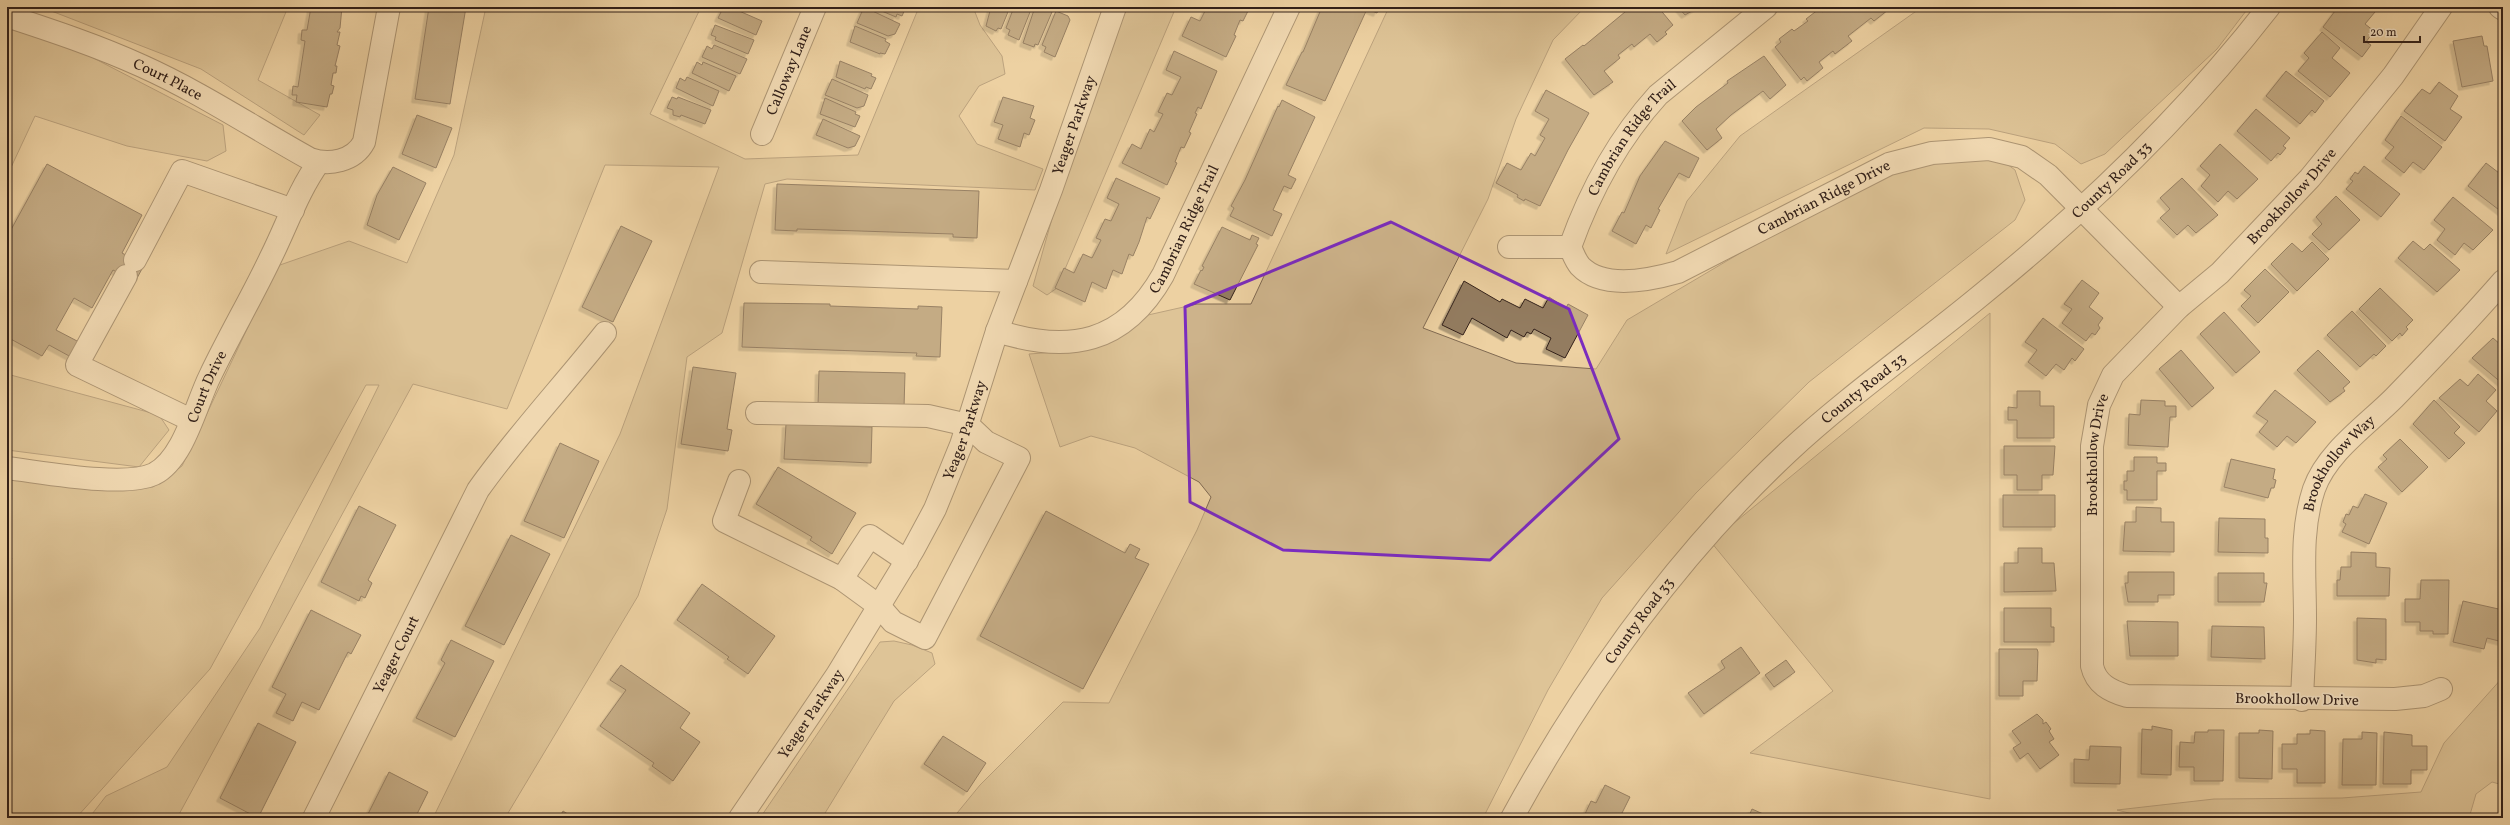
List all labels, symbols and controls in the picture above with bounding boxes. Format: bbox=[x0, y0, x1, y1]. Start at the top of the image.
scale bar bbox=[2364, 18, 2420, 44]
street label: Calloway Lane bbox=[762, 23, 818, 119]
text: 20 m bbox=[2370, 25, 2397, 41]
street label: Court Place bbox=[129, 54, 206, 107]
street label: Yeager Parkway bbox=[1048, 73, 1102, 178]
street label: Cambrian Ridge Trail bbox=[1584, 75, 1682, 200]
street label: County Road 33 bbox=[2068, 138, 2157, 224]
street label: Brookhollow Drive bbox=[2243, 144, 2342, 250]
street label: Cambrian Ridge Drive bbox=[1754, 156, 1895, 241]
street label: Cambrian Ridge Trail bbox=[1145, 162, 1225, 299]
street label: Court Drive bbox=[183, 347, 233, 427]
street label: County Road 33 bbox=[1817, 349, 1911, 430]
street label: Yeager Parkway bbox=[939, 378, 993, 484]
street label: Brookhollow Drive bbox=[2083, 390, 2115, 516]
street label: Brookhollow Way bbox=[2299, 411, 2381, 514]
street label: County Road 33 bbox=[1601, 574, 1680, 669]
street label: Yeager Court bbox=[369, 612, 425, 698]
street label: Yeager Parkway bbox=[774, 666, 850, 764]
street label: Brookhollow Drive bbox=[2235, 689, 2359, 712]

